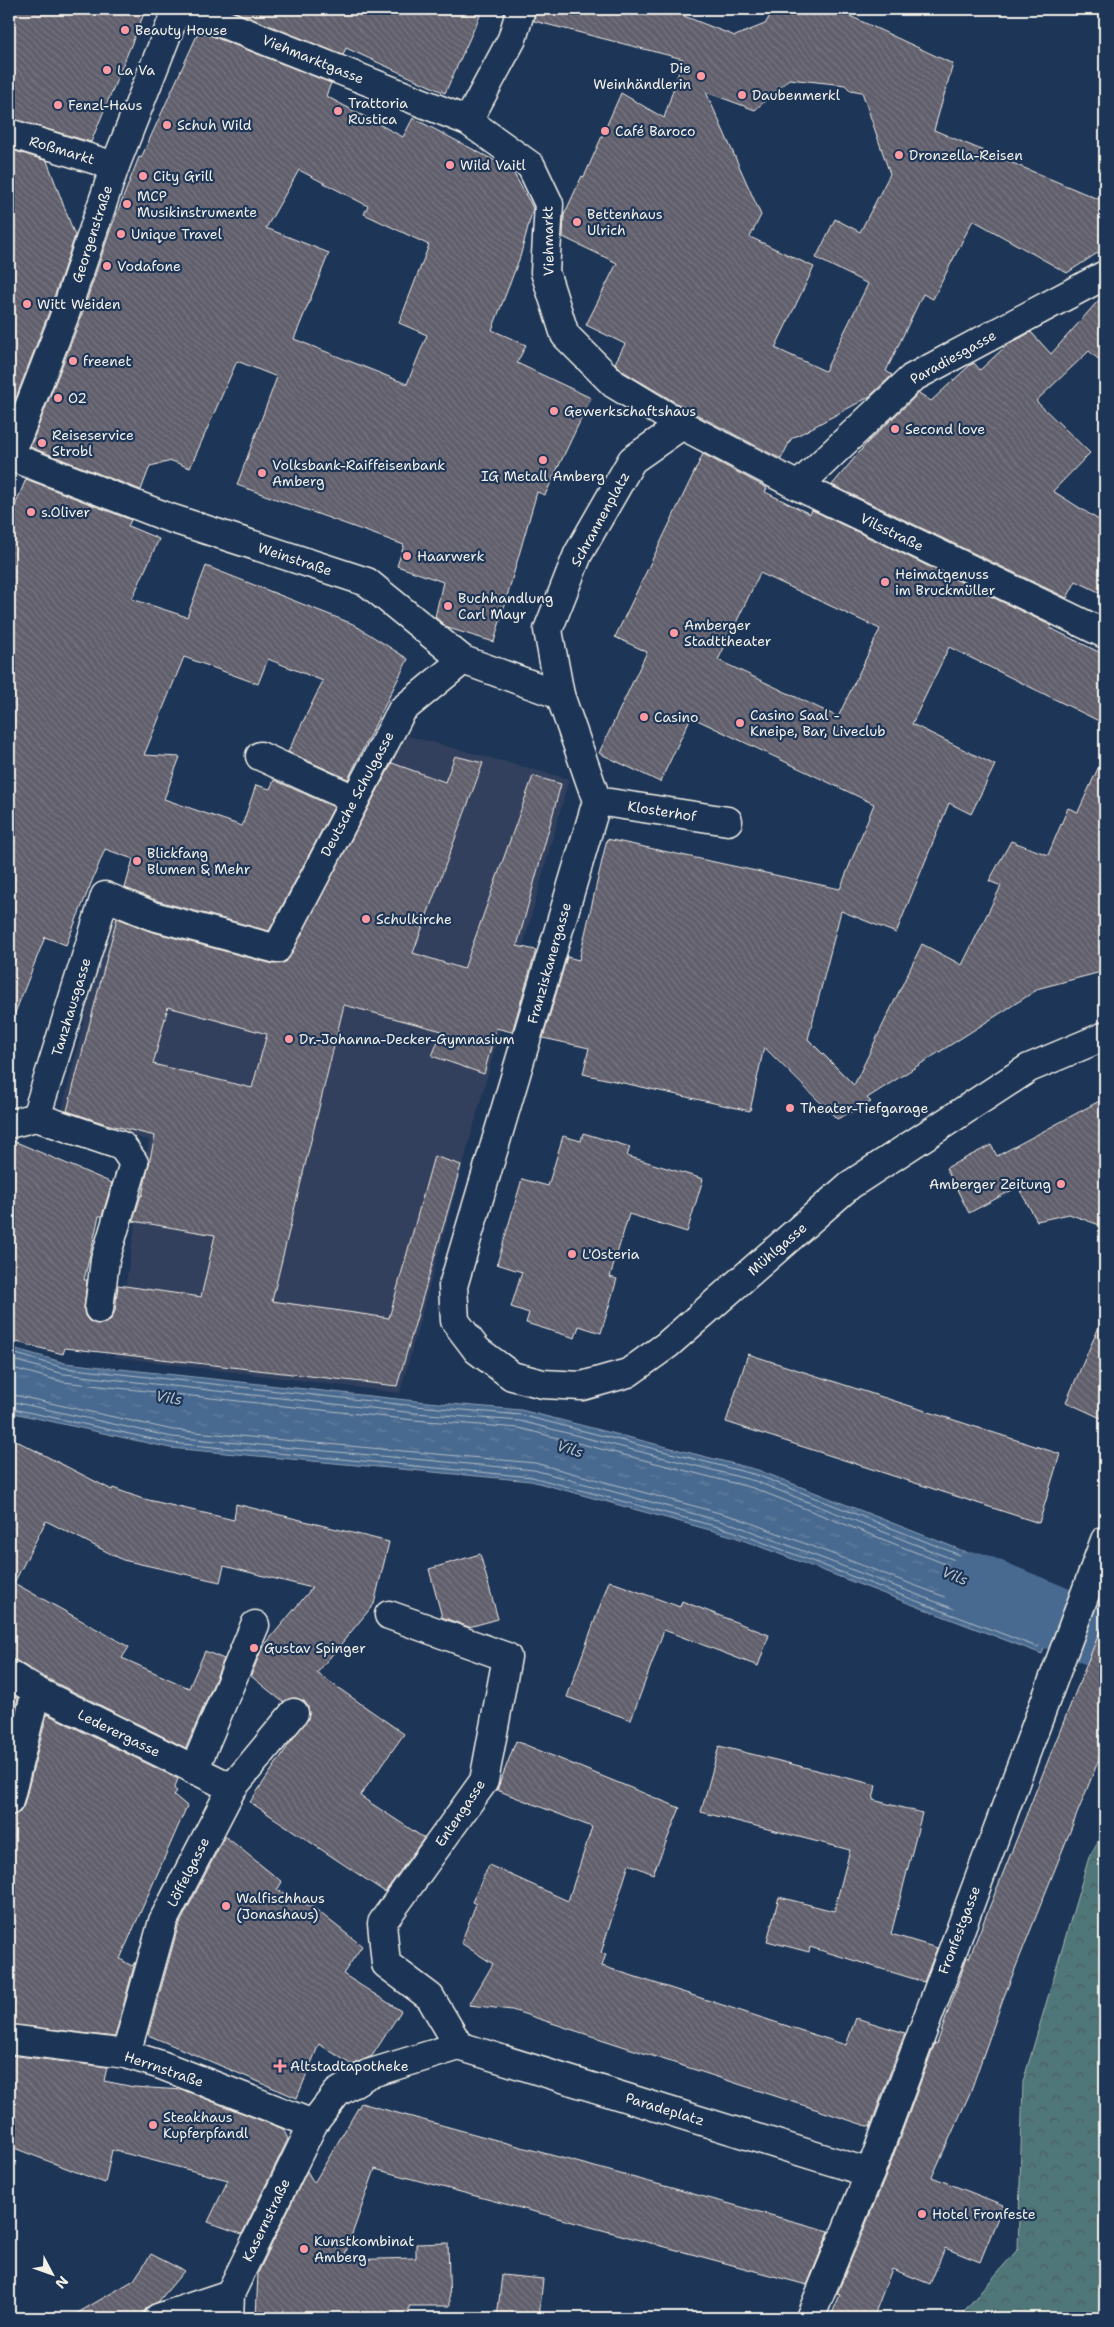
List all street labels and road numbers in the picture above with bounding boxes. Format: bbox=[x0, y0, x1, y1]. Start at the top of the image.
street label: Viehmarktgasse bbox=[260, 30, 367, 88]
street label: Roßmarkt bbox=[27, 132, 97, 168]
street label: Georgenstraße bbox=[68, 183, 116, 285]
street label: Viehmarkt bbox=[538, 206, 558, 276]
street label: Paradiesgasse bbox=[907, 326, 999, 388]
street label: Schrannenplatz bbox=[567, 468, 633, 570]
street label: Vilsstraße bbox=[857, 509, 927, 555]
street label: Weinstraße bbox=[256, 539, 334, 579]
street label: Deutsche Schulgasse bbox=[316, 728, 398, 860]
street label: Klosterhof bbox=[626, 797, 699, 825]
street label: Franziskanergasse bbox=[523, 900, 575, 1026]
street label: Tanzhausgasse bbox=[47, 955, 95, 1059]
street label: Mühlgasse bbox=[744, 1218, 810, 1280]
street label: Lederergasse bbox=[75, 1705, 163, 1761]
street label: Entengasse bbox=[431, 1776, 489, 1850]
street label: Löffelgasse bbox=[163, 1834, 213, 1910]
street label: Fronfestgasse bbox=[934, 1883, 984, 1977]
street label: Herrnstraße bbox=[122, 2047, 206, 2091]
street label: Paradeplatz bbox=[623, 2088, 707, 2130]
street label: Kasernstraße bbox=[238, 2175, 294, 2265]

